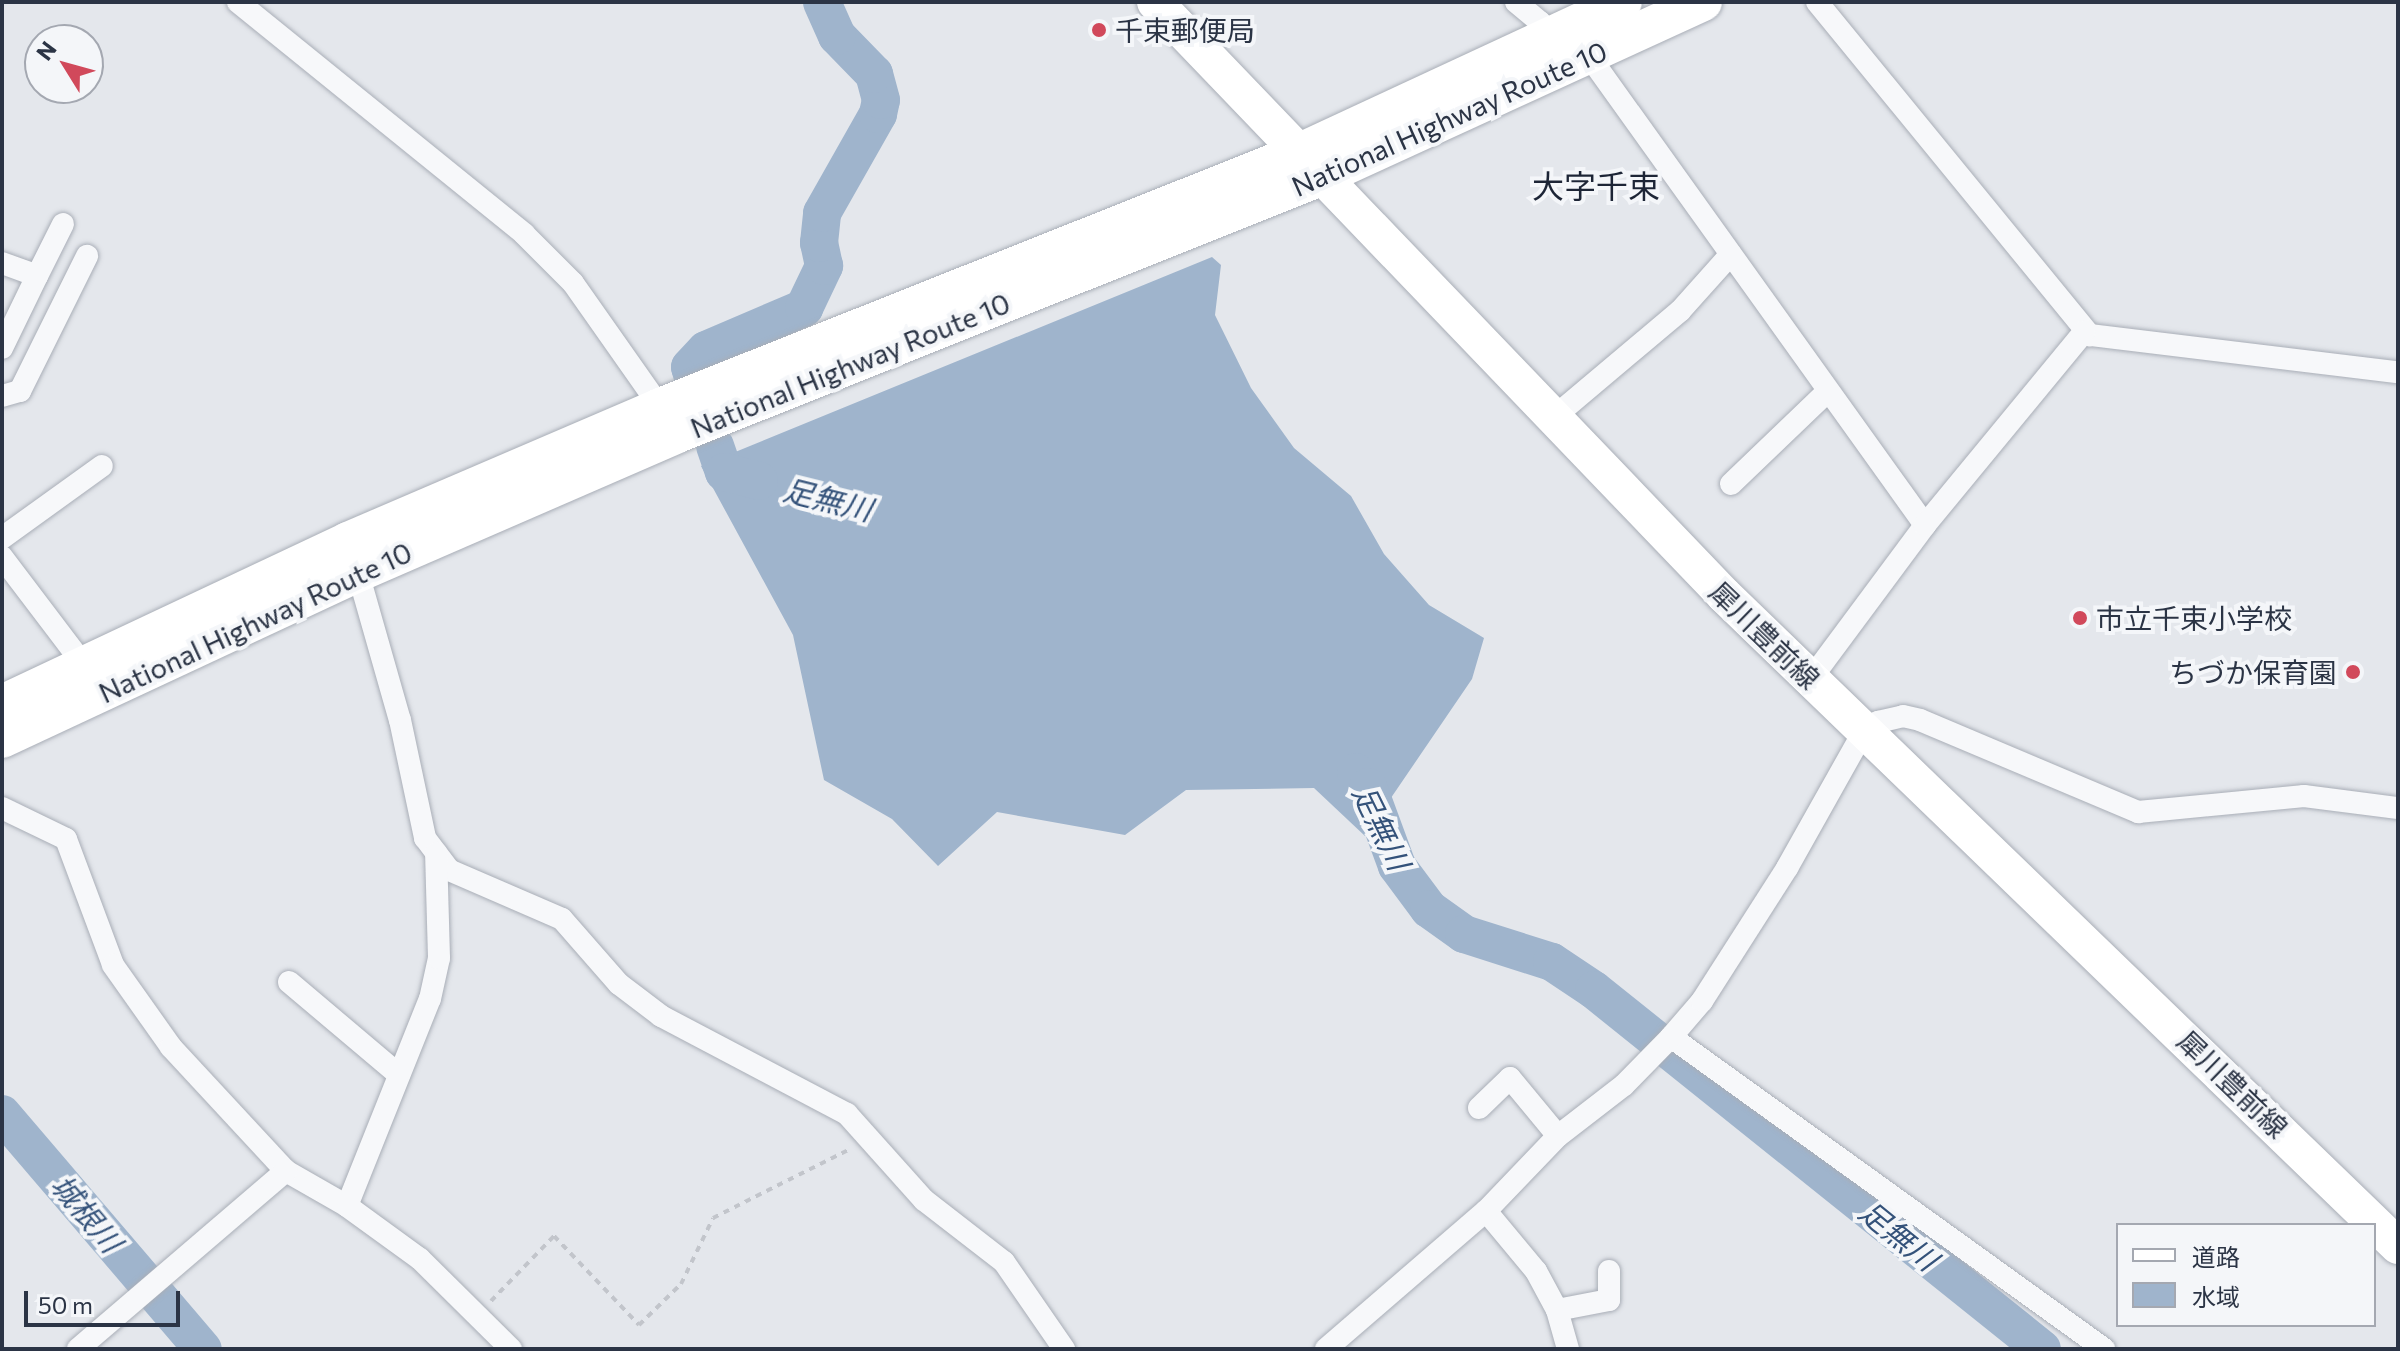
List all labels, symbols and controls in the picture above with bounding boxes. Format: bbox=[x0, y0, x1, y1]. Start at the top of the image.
place label: 千束郵便局 bbox=[1115, 13, 1255, 47]
marker: 千束郵便局 bbox=[1090, 21, 1108, 39]
north arrow bbox=[24, 24, 104, 104]
street label: National Highway Route 10 bbox=[1286, 33, 1612, 203]
text: N bbox=[30, 36, 62, 65]
district label: 大字千束 bbox=[1532, 166, 1660, 204]
street label: National Highway Route 10 bbox=[685, 285, 1015, 445]
water label: 足無川 bbox=[780, 471, 876, 527]
street label: National Highway Route 10 bbox=[93, 535, 417, 709]
street label: 犀川豊前線 bbox=[1703, 574, 1827, 696]
place label: 市立千束小学校 bbox=[2096, 601, 2292, 635]
marker: 市立千束小学校 bbox=[2071, 609, 2089, 627]
place label: ちづか保育園 bbox=[2169, 655, 2337, 689]
marker: ちづか保育園 bbox=[2344, 663, 2362, 681]
water label: 足無川 bbox=[1346, 779, 1418, 875]
street label: 犀川豊前線 bbox=[2171, 1023, 2295, 1145]
water label: 城根川 bbox=[44, 1167, 130, 1259]
water label: 足無川 bbox=[1853, 1193, 1945, 1277]
legend bbox=[2116, 1223, 2376, 1327]
text: 道路 bbox=[2192, 1242, 2240, 1271]
scale bar bbox=[28, 1275, 184, 1325]
text: 水域 bbox=[2192, 1282, 2240, 1311]
text: 50 m bbox=[38, 1290, 93, 1319]

